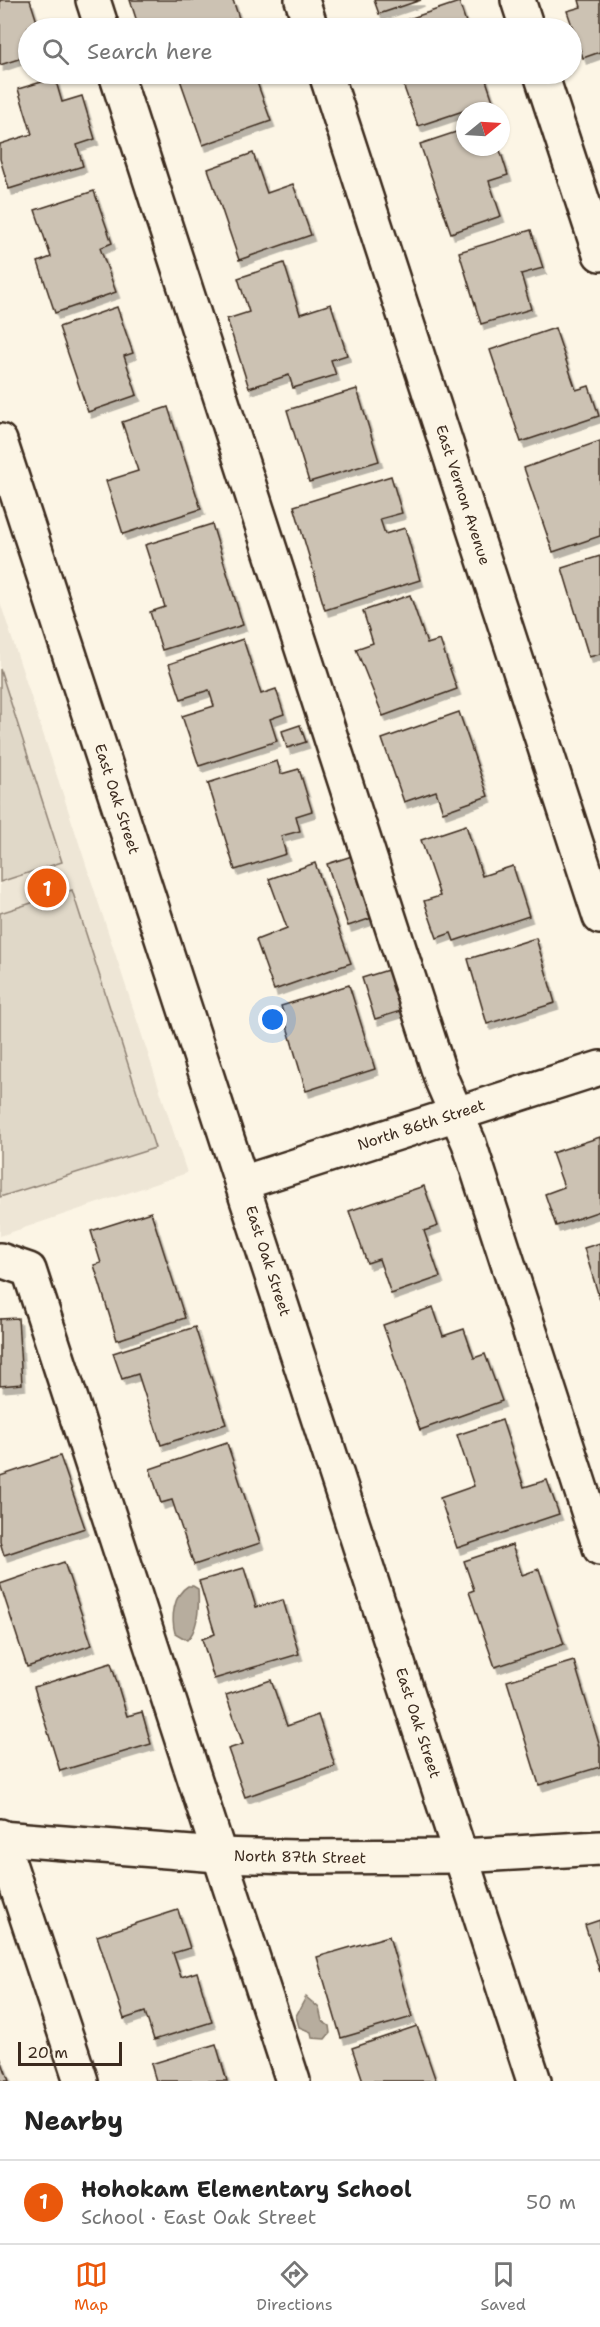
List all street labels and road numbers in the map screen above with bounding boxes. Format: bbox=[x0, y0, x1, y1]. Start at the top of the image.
street label: East Vernon Avenue bbox=[431, 422, 495, 568]
street label: East Oak Street bbox=[90, 741, 144, 857]
street label: North 86th Street bbox=[355, 1095, 487, 1155]
street label: East Oak Street bbox=[241, 1203, 295, 1319]
street label: East Oak Street bbox=[391, 1665, 445, 1781]
street label: North 87th Street bbox=[234, 1846, 366, 1868]

